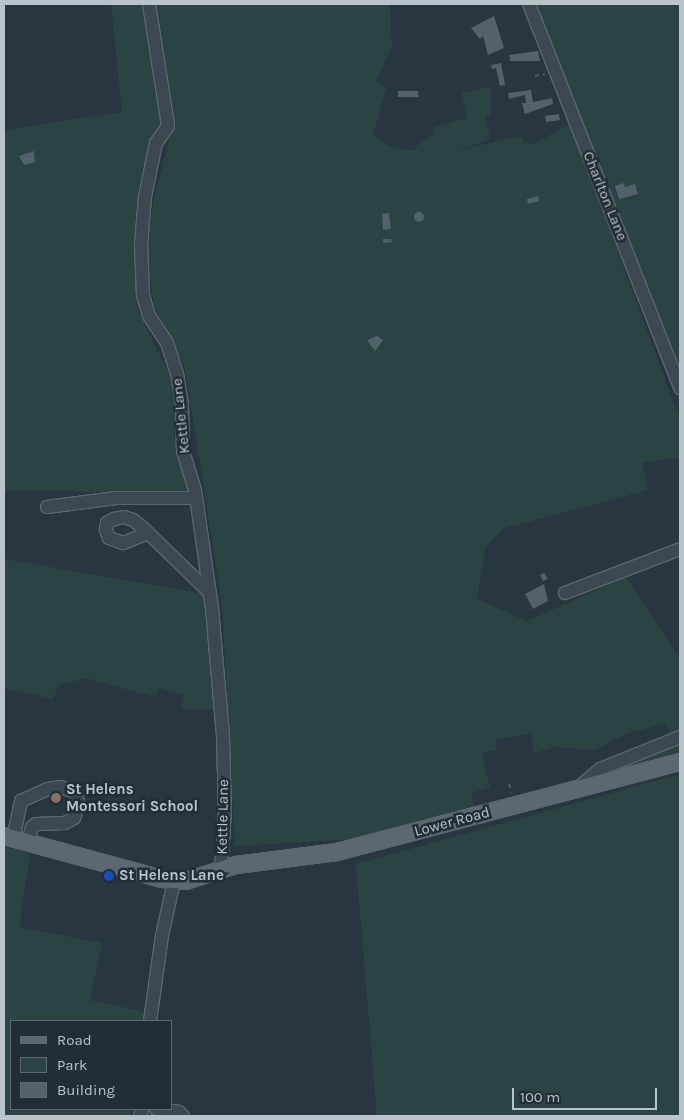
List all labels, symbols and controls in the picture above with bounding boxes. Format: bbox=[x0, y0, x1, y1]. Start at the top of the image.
street label: Charlton Lane bbox=[579, 149, 631, 243]
street label: Kettle Lane bbox=[168, 377, 194, 455]
street label: Kettle Lane bbox=[213, 779, 233, 855]
place label: St Helens Montessori School bbox=[66, 780, 198, 815]
marker: St Helens Montessori School bbox=[50, 792, 62, 804]
street label: Lower Road bbox=[412, 803, 492, 841]
place label: St Helens Lane bbox=[119, 867, 224, 885]
marker: St Helens Lane bbox=[103, 870, 115, 882]
legend bbox=[10, 1020, 172, 1110]
text: Road bbox=[57, 1031, 92, 1049]
text: Park bbox=[57, 1056, 87, 1074]
scale bar bbox=[514, 1078, 659, 1110]
text: Building bbox=[57, 1081, 115, 1099]
text: 100 m bbox=[520, 1088, 560, 1106]

